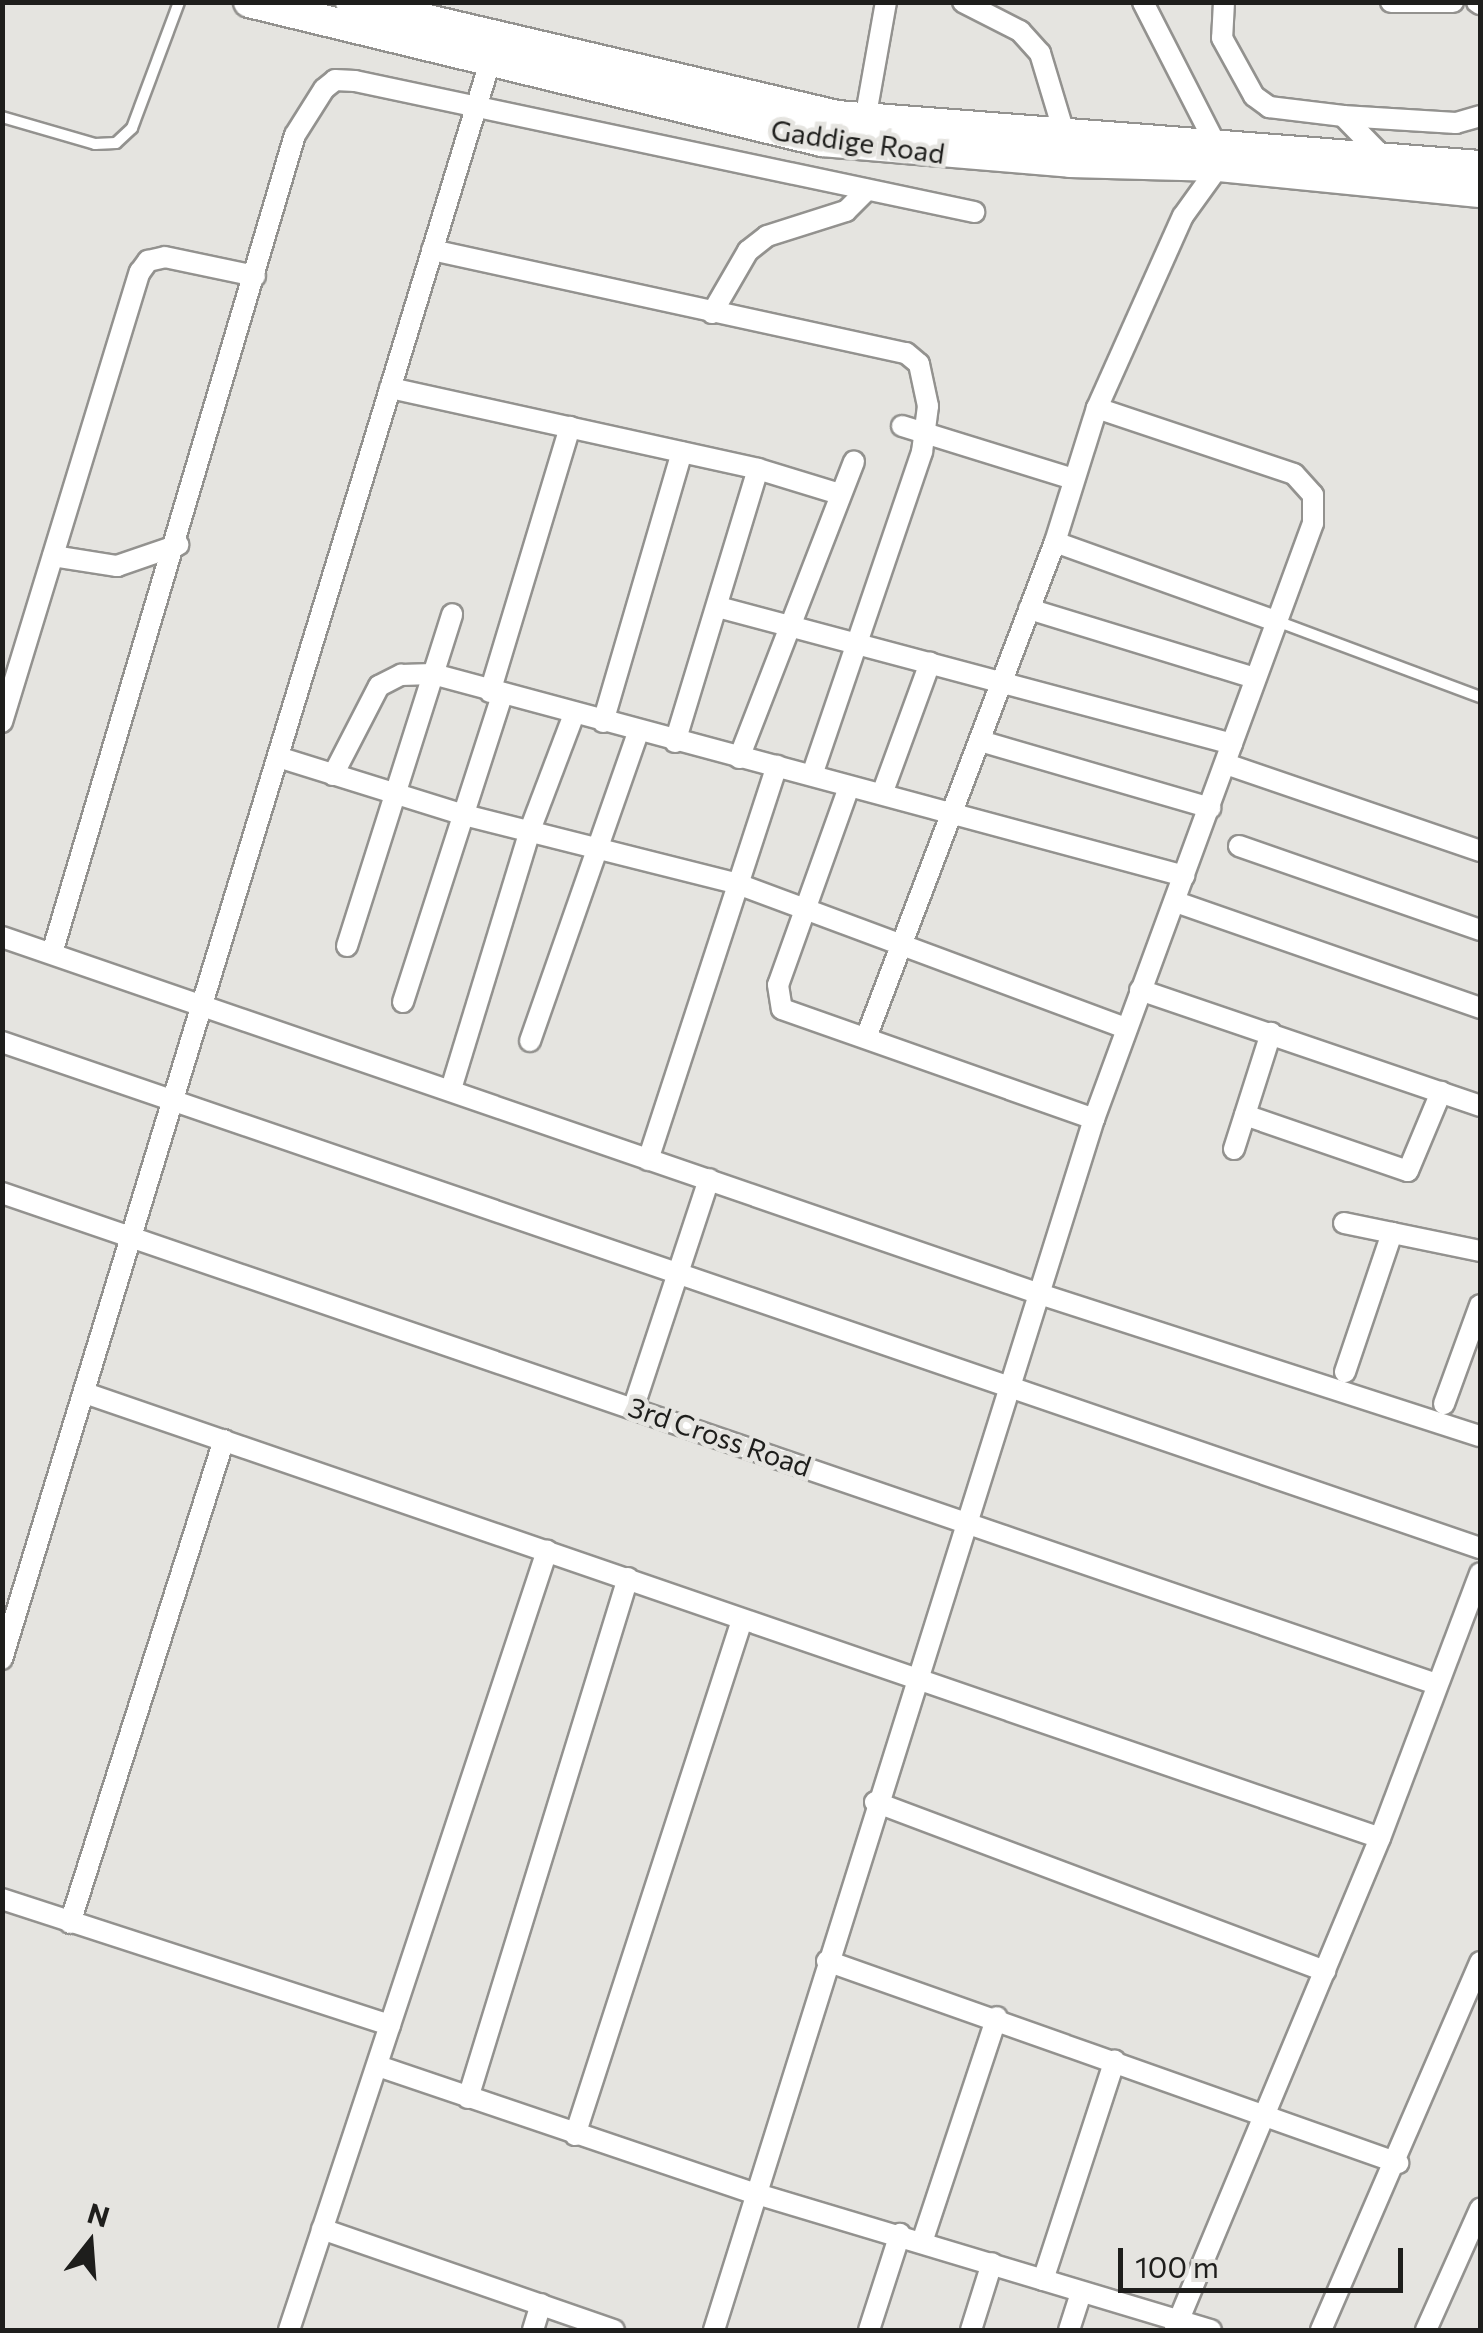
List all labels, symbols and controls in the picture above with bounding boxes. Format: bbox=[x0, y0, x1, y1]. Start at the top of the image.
street label: Gaddige Road bbox=[769, 112, 947, 170]
street label: 3rd Cross Road bbox=[624, 1389, 816, 1483]
north arrow bbox=[40, 2193, 140, 2293]
text: N bbox=[84, 2195, 114, 2234]
scale bar bbox=[1123, 2228, 1408, 2290]
text: 100 m bbox=[1135, 2247, 1219, 2284]

